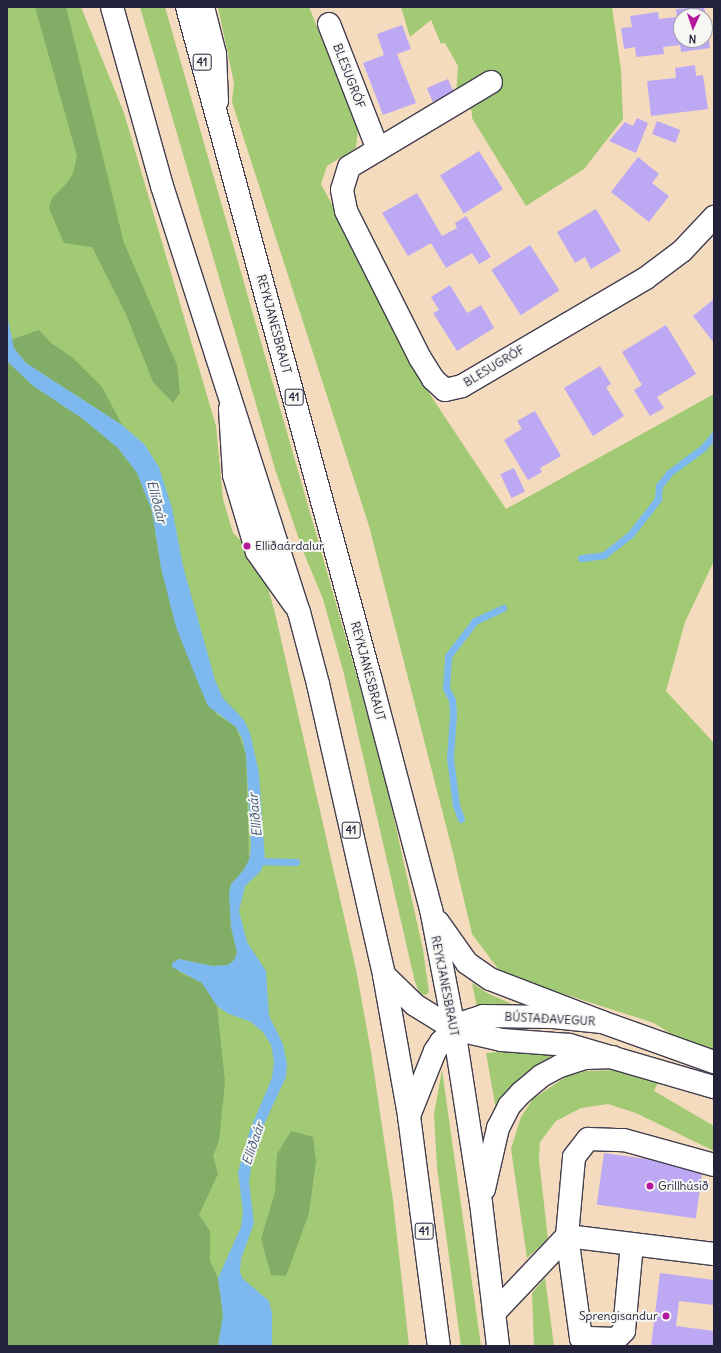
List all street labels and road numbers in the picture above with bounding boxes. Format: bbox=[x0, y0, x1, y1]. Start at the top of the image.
street label: BLESUGRÓF bbox=[330, 41, 368, 111]
road number: 41 bbox=[192, 53, 212, 71]
street label: REYKJANESBRAUT bbox=[254, 273, 294, 375]
street label: BLESUGRÓF bbox=[461, 342, 527, 390]
road number: 41 bbox=[284, 388, 304, 406]
street label: REYKJANESBRAUT bbox=[348, 620, 388, 722]
road number: 41 bbox=[341, 821, 361, 839]
street label: REYKJANESBRAUT bbox=[428, 934, 462, 1038]
street label: BÚSTAÐAVEGUR bbox=[504, 1009, 596, 1029]
road number: 41 bbox=[414, 1222, 434, 1240]

